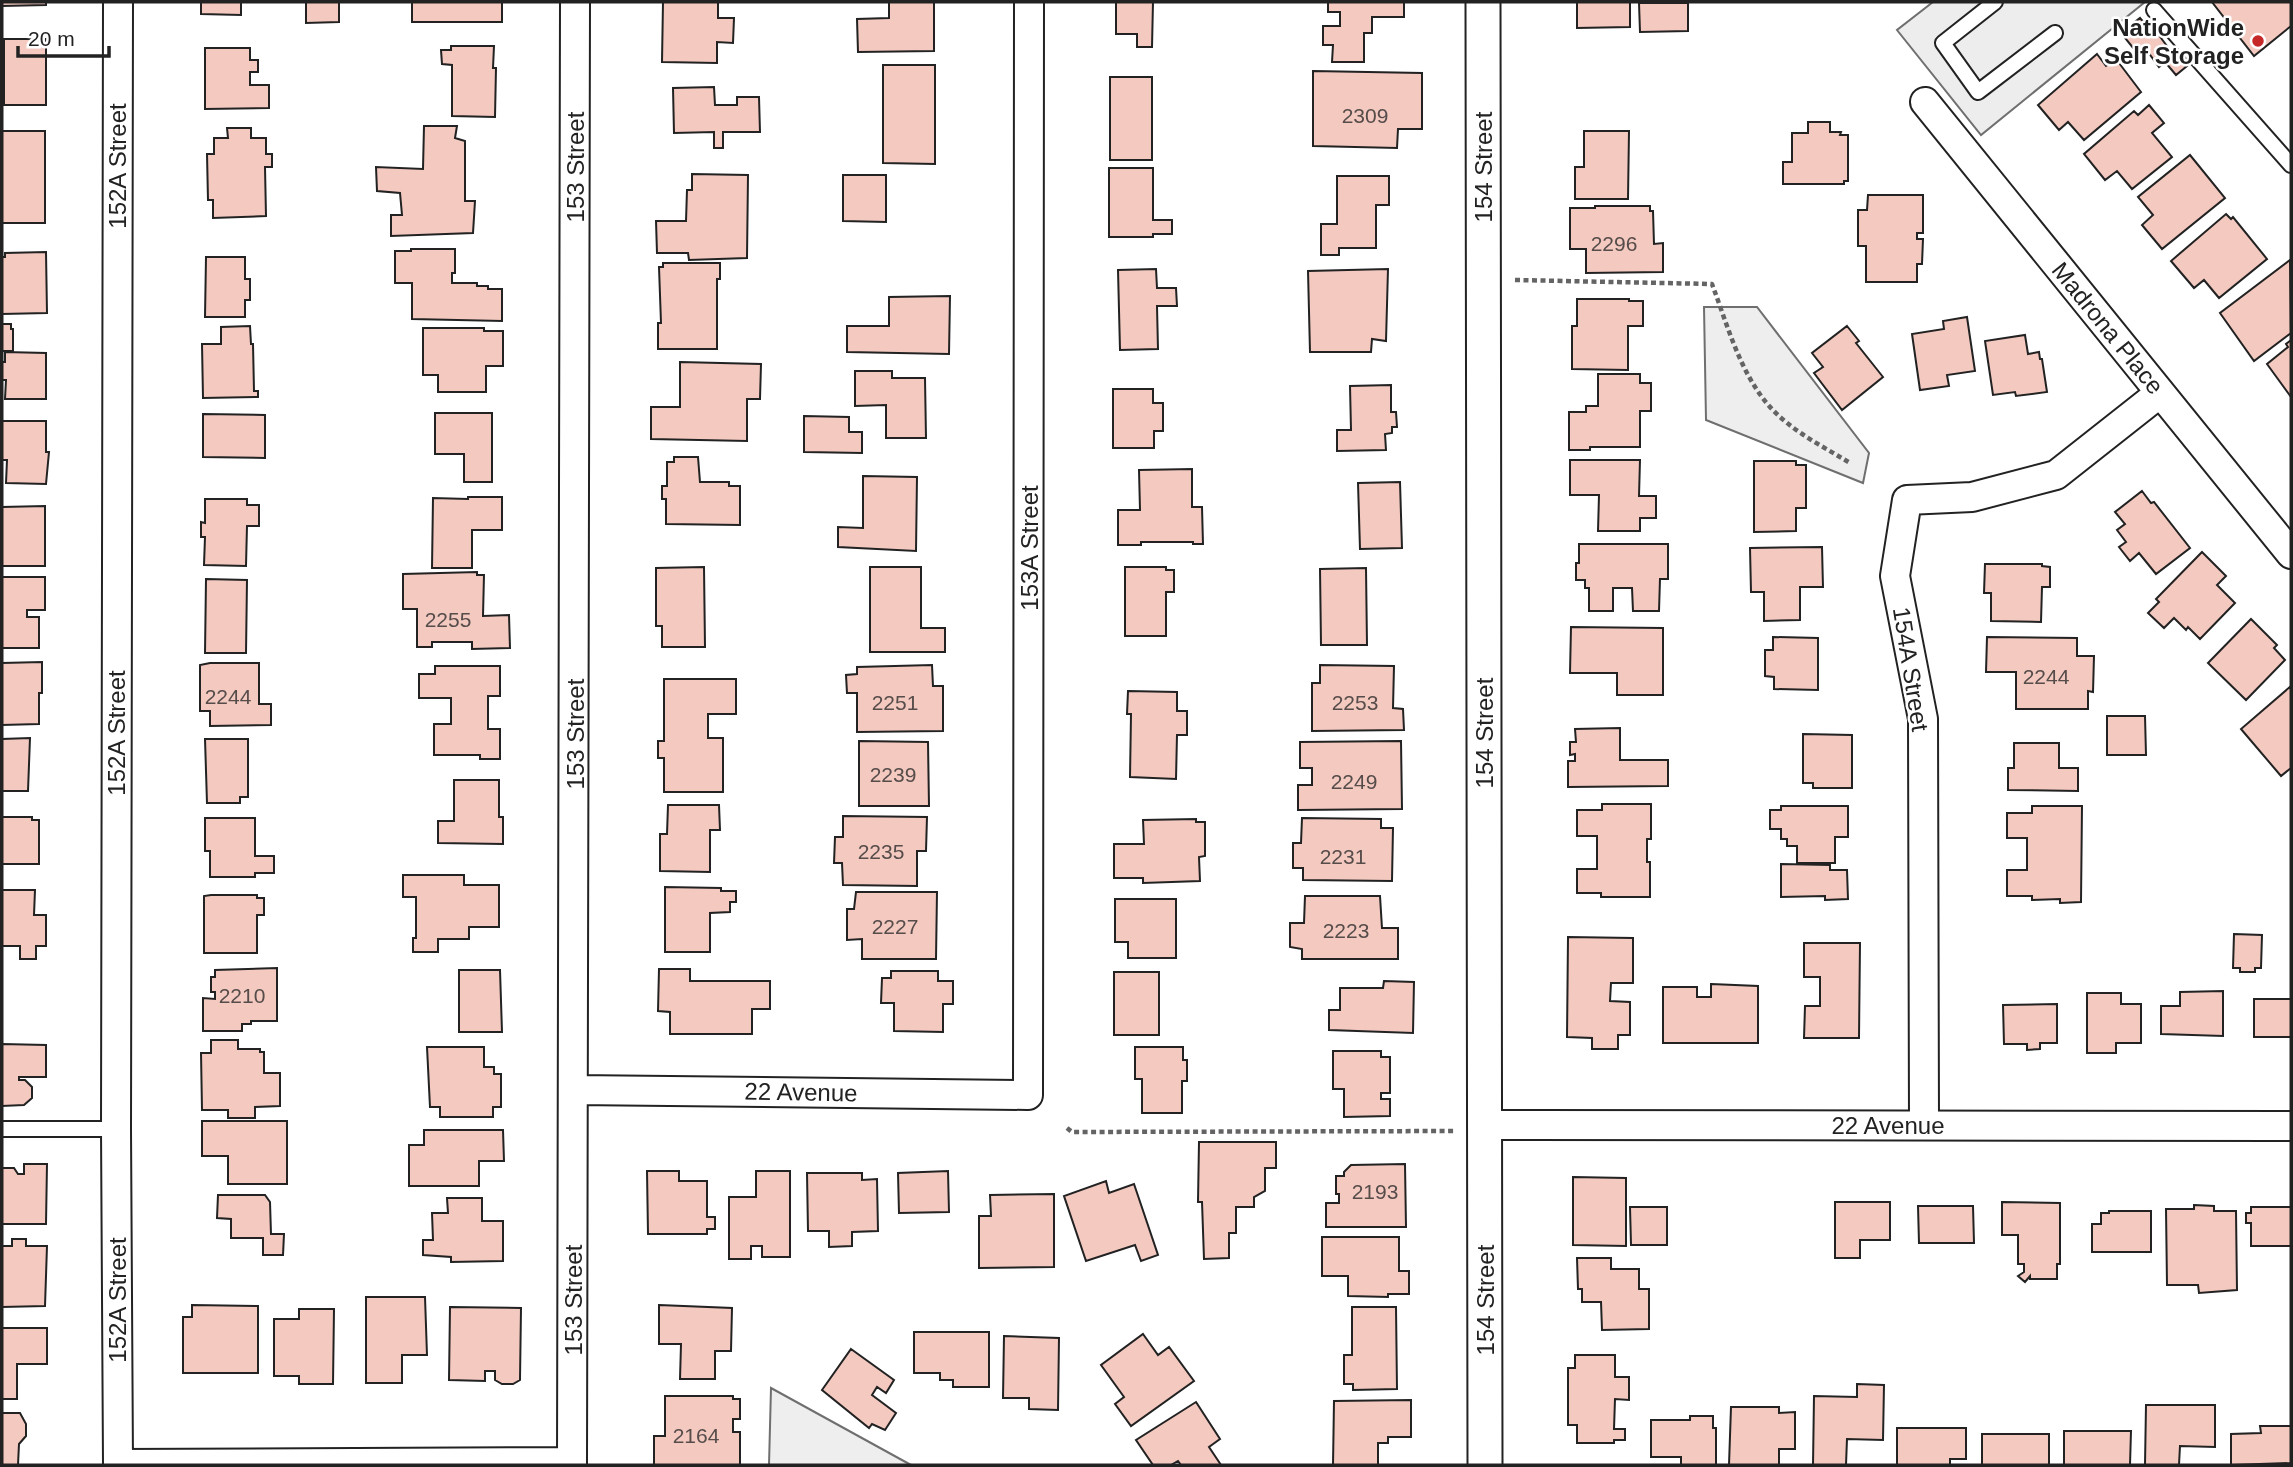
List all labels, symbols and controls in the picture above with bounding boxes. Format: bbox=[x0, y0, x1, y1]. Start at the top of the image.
scale bar bbox=[18, 14, 108, 58]
place label: NationWide Self Storage bbox=[2104, 14, 2244, 69]
text: 20 m bbox=[28, 27, 75, 50]
marker: NationWide Self Storage bbox=[2250, 33, 2266, 49]
street label: 152A Street bbox=[104, 103, 131, 229]
house number: 2309 bbox=[1342, 104, 1388, 127]
street label: 153 Street bbox=[562, 111, 589, 222]
street label: 154 Street bbox=[1470, 111, 1497, 222]
house number: 2296 bbox=[1591, 232, 1637, 255]
street label: Madrona Place bbox=[2047, 257, 2169, 399]
street label: 153A Street bbox=[1016, 485, 1043, 611]
street label: 154A Street bbox=[1888, 605, 1934, 733]
house number: 2255 bbox=[425, 608, 471, 631]
house number: 2244 bbox=[2023, 665, 2070, 688]
street label: 152A Street bbox=[103, 670, 130, 796]
street label: 154 Street bbox=[1471, 677, 1498, 788]
street label: 153 Street bbox=[562, 678, 589, 789]
house number: 2244 bbox=[205, 685, 252, 708]
house number: 2251 bbox=[872, 691, 918, 714]
house number: 2253 bbox=[1332, 691, 1378, 714]
house number: 2239 bbox=[870, 763, 916, 786]
house number: 2249 bbox=[1331, 770, 1377, 793]
house number: 2235 bbox=[858, 840, 904, 863]
house number: 2231 bbox=[1320, 845, 1366, 868]
house number: 2227 bbox=[872, 915, 918, 938]
house number: 2223 bbox=[1323, 919, 1369, 942]
house number: 2210 bbox=[219, 984, 265, 1007]
street label: 22 Avenue bbox=[744, 1078, 858, 1106]
street label: 22 Avenue bbox=[1831, 1112, 1945, 1139]
house number: 2193 bbox=[1352, 1180, 1398, 1203]
street label: 152A Street bbox=[104, 1237, 131, 1363]
street label: 153 Street bbox=[560, 1244, 587, 1355]
street label: 154 Street bbox=[1472, 1244, 1499, 1355]
house number: 2164 bbox=[673, 1424, 720, 1447]

